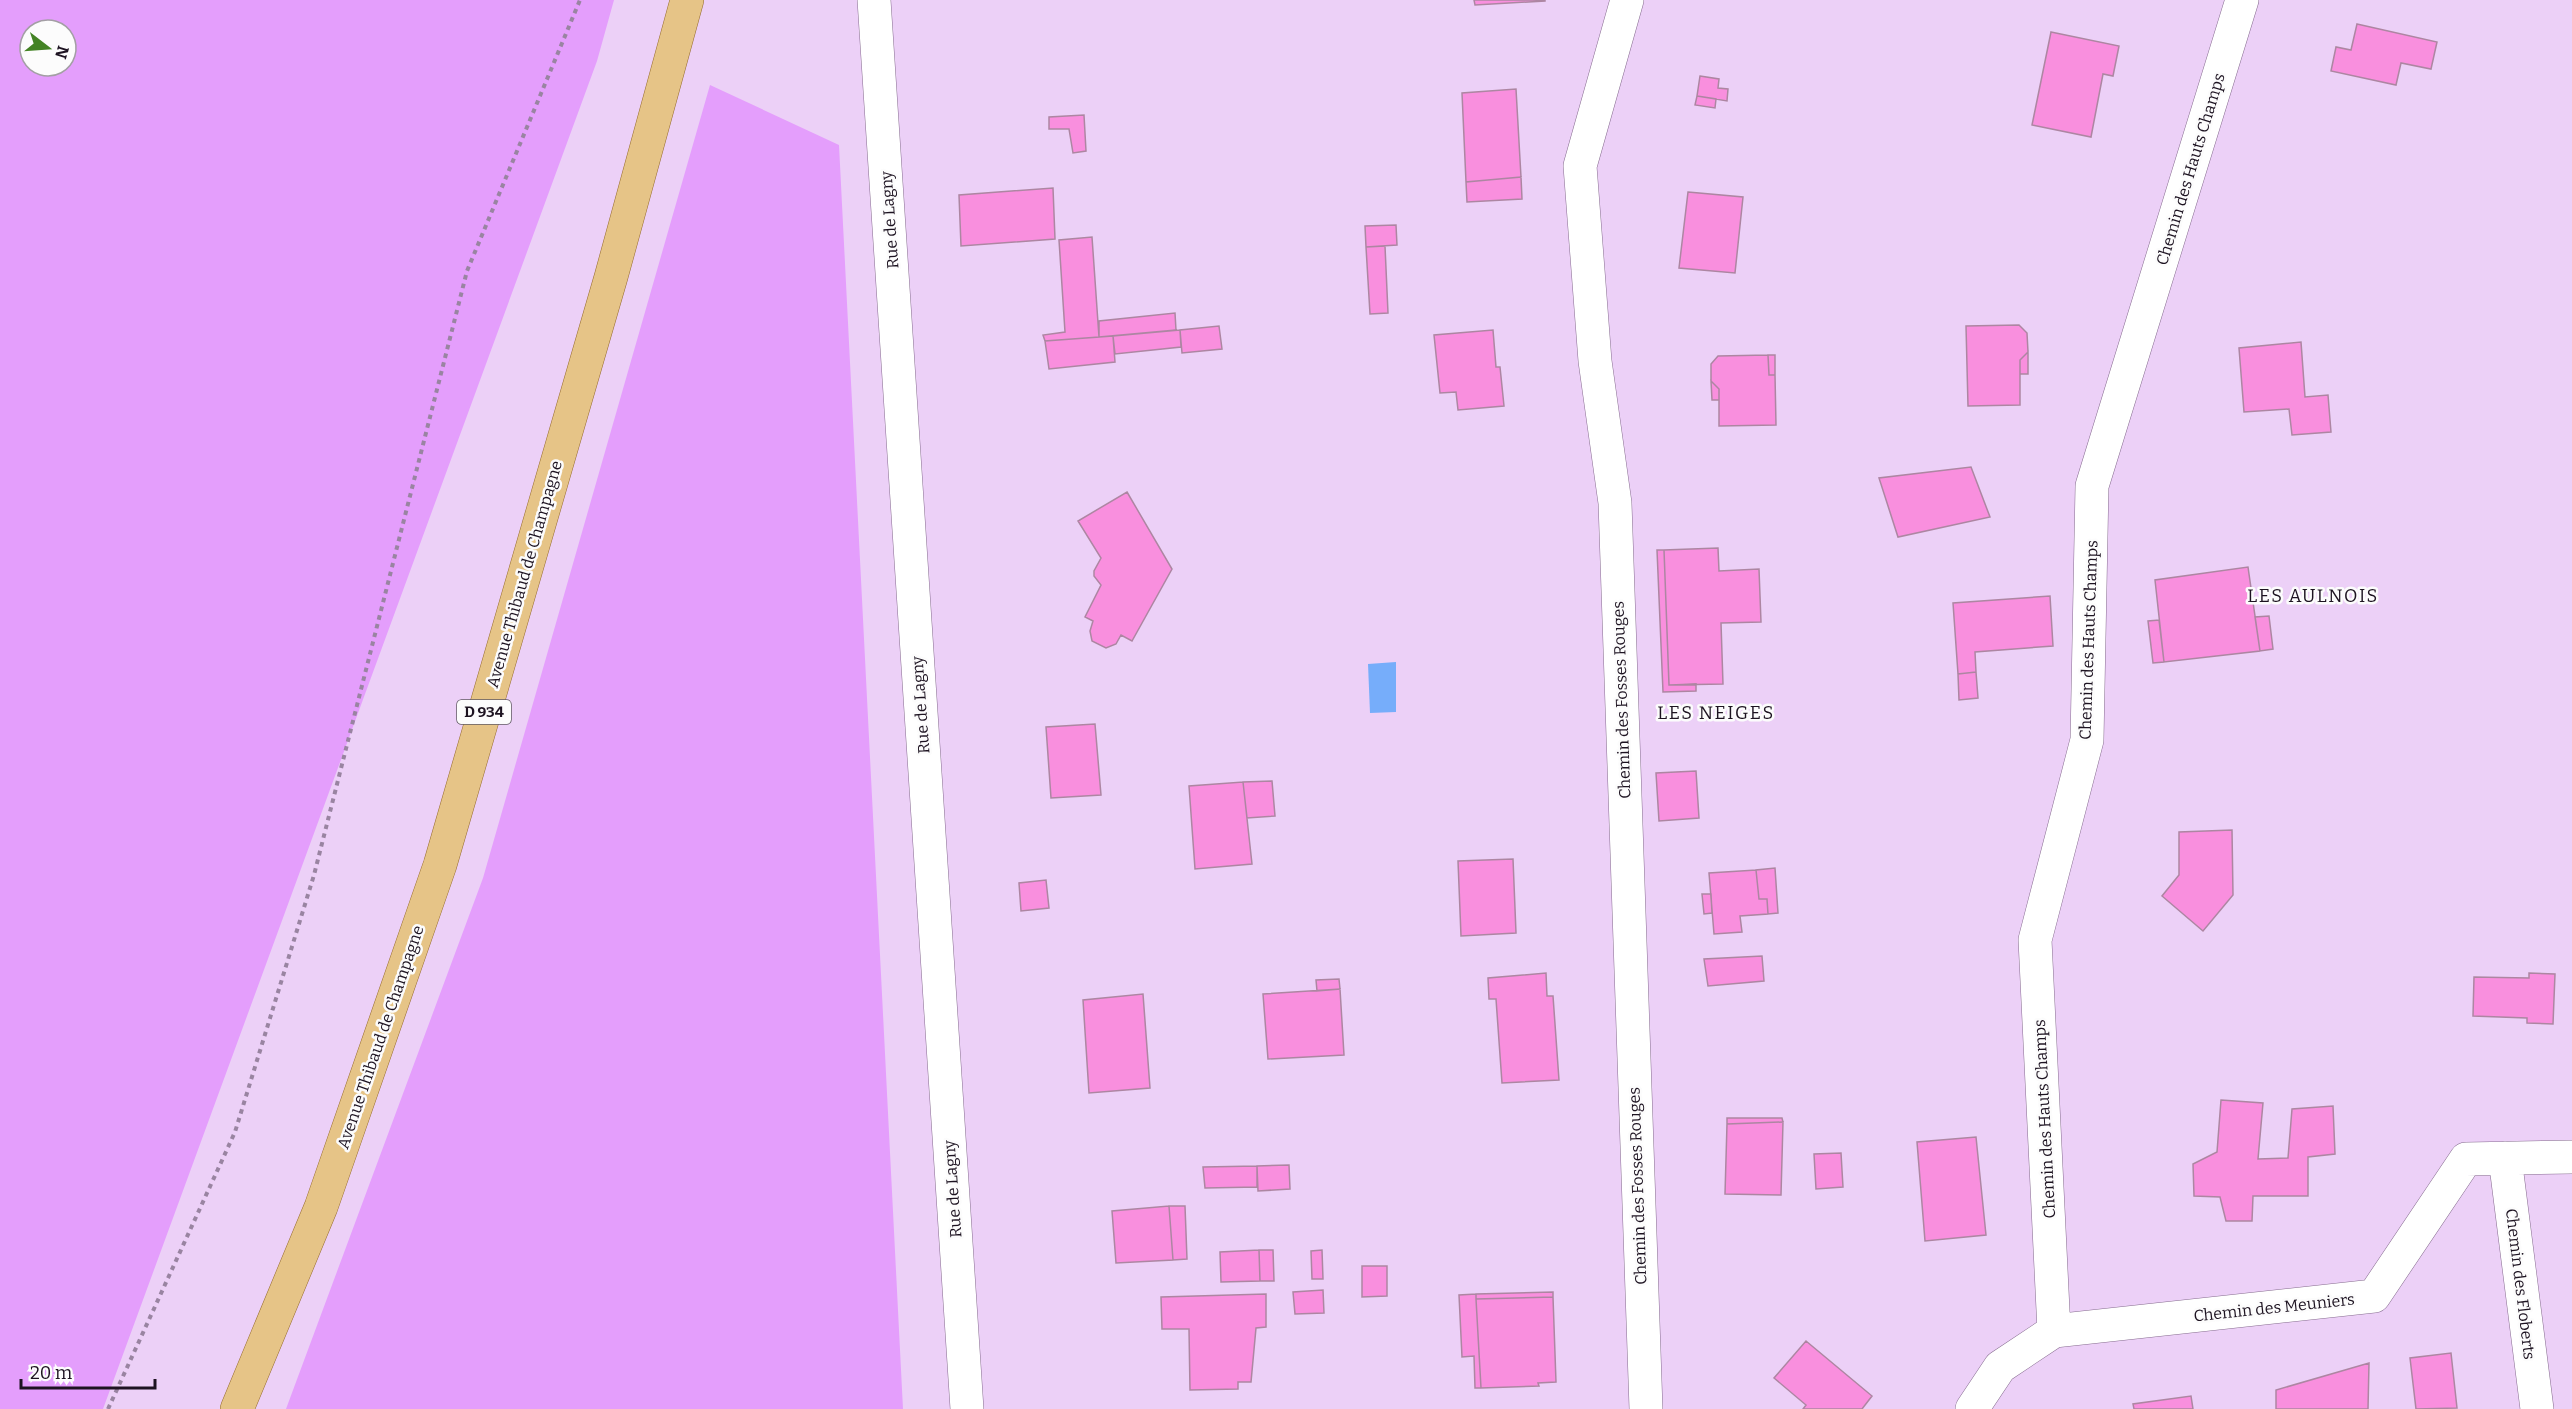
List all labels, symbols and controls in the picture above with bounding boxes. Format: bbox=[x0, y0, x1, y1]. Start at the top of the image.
north arrow bbox=[18, 18, 78, 78]
text: N bbox=[51, 44, 73, 61]
street label: Chemin des Hauts Champs bbox=[2152, 71, 2229, 267]
street label: Rue de Lagny bbox=[877, 170, 902, 269]
street label: Avenue Thibaud de Champagne bbox=[483, 459, 566, 690]
street label: Chemin des Hauts Champs bbox=[2076, 540, 2101, 740]
district label: LES AULNOIS bbox=[2247, 585, 2379, 607]
street label: Chemin des Fosses Rouges bbox=[1609, 601, 1634, 799]
street label: Rue de Lagny bbox=[908, 655, 933, 754]
road number: D 934 bbox=[457, 700, 511, 724]
district label: LES NEIGES bbox=[1657, 702, 1775, 724]
street label: Avenue Thibaud de Champagne bbox=[333, 923, 428, 1151]
street label: Chemin des Hauts Champs bbox=[2030, 1019, 2059, 1219]
street label: Chemin des Fosses Rouges bbox=[1625, 1087, 1650, 1285]
street label: Rue de Lagny bbox=[940, 1139, 965, 1238]
street label: Chemin des Floberts bbox=[2502, 1207, 2539, 1361]
street label: Chemin des Meuniers bbox=[2193, 1290, 2356, 1325]
scale bar bbox=[21, 1352, 154, 1390]
text: 20 m bbox=[30, 1362, 72, 1384]

